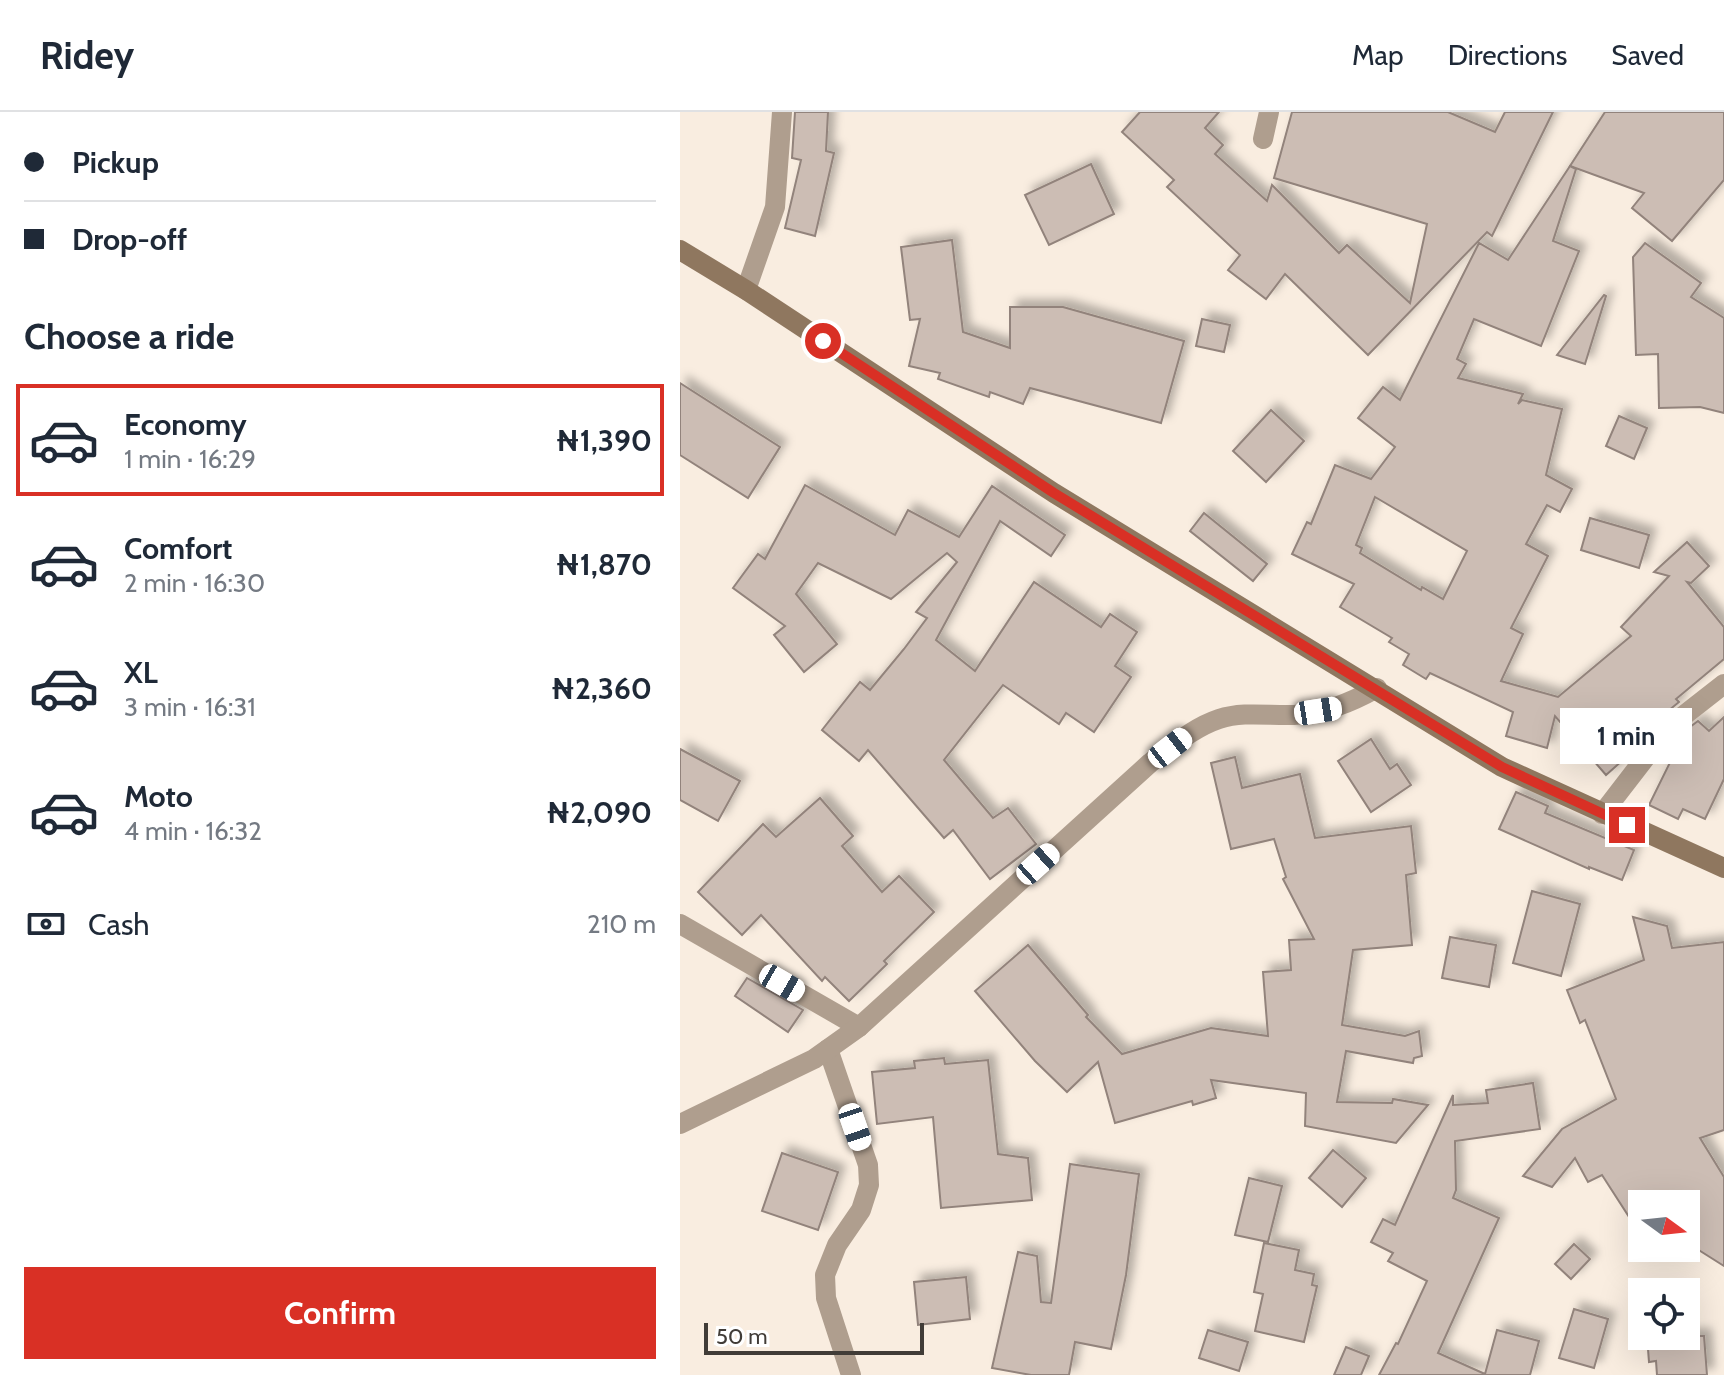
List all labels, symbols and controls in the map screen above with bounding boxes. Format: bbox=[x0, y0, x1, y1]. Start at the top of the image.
text: Ridey bbox=[40, 32, 134, 79]
text: Map bbox=[1352, 38, 1404, 72]
text: Directions bbox=[1448, 38, 1567, 72]
text: Saved bbox=[1611, 38, 1684, 72]
text: Pickup bbox=[72, 144, 159, 181]
text: Drop-off bbox=[72, 221, 187, 258]
text: Choose a ride bbox=[24, 314, 234, 358]
route start bbox=[805, 323, 841, 359]
icon: car bbox=[28, 404, 100, 476]
text: Economy bbox=[124, 406, 247, 443]
text: ₦1,390 bbox=[556, 422, 652, 459]
text: 1 min · 16:29 bbox=[124, 443, 256, 475]
icon: car bbox=[28, 528, 100, 600]
text: Comfort bbox=[124, 530, 232, 567]
text: ₦1,870 bbox=[555, 546, 652, 583]
text: 2 min · 16:30 bbox=[124, 567, 265, 599]
icon: car bbox=[28, 652, 100, 724]
text: XL bbox=[124, 654, 158, 691]
text: ₦2,360 bbox=[551, 670, 652, 707]
text: 3 min · 16:31 bbox=[124, 691, 256, 723]
car bbox=[1292, 695, 1344, 727]
callout: 1 min bbox=[1561, 709, 1693, 765]
text: 1 min bbox=[1597, 720, 1655, 752]
car bbox=[1144, 724, 1196, 772]
icon: car bbox=[28, 776, 100, 848]
text: Moto bbox=[124, 778, 193, 815]
text: ₦2,090 bbox=[546, 794, 652, 831]
route end bbox=[1609, 807, 1645, 843]
text: 4 min · 16:32 bbox=[124, 815, 262, 847]
car bbox=[1012, 839, 1064, 889]
icon: cash bbox=[24, 902, 68, 946]
text: Cash bbox=[88, 906, 150, 943]
text: 210 m bbox=[587, 908, 656, 940]
car bbox=[755, 961, 809, 1005]
car bbox=[836, 1100, 874, 1154]
north arrow bbox=[1628, 1190, 1700, 1262]
map controls bbox=[1628, 1190, 1700, 1350]
button: Confirm bbox=[24, 1267, 656, 1359]
button: locate bbox=[1628, 1278, 1700, 1350]
scale bar bbox=[704, 1319, 924, 1355]
text: 50 m bbox=[716, 1323, 768, 1350]

